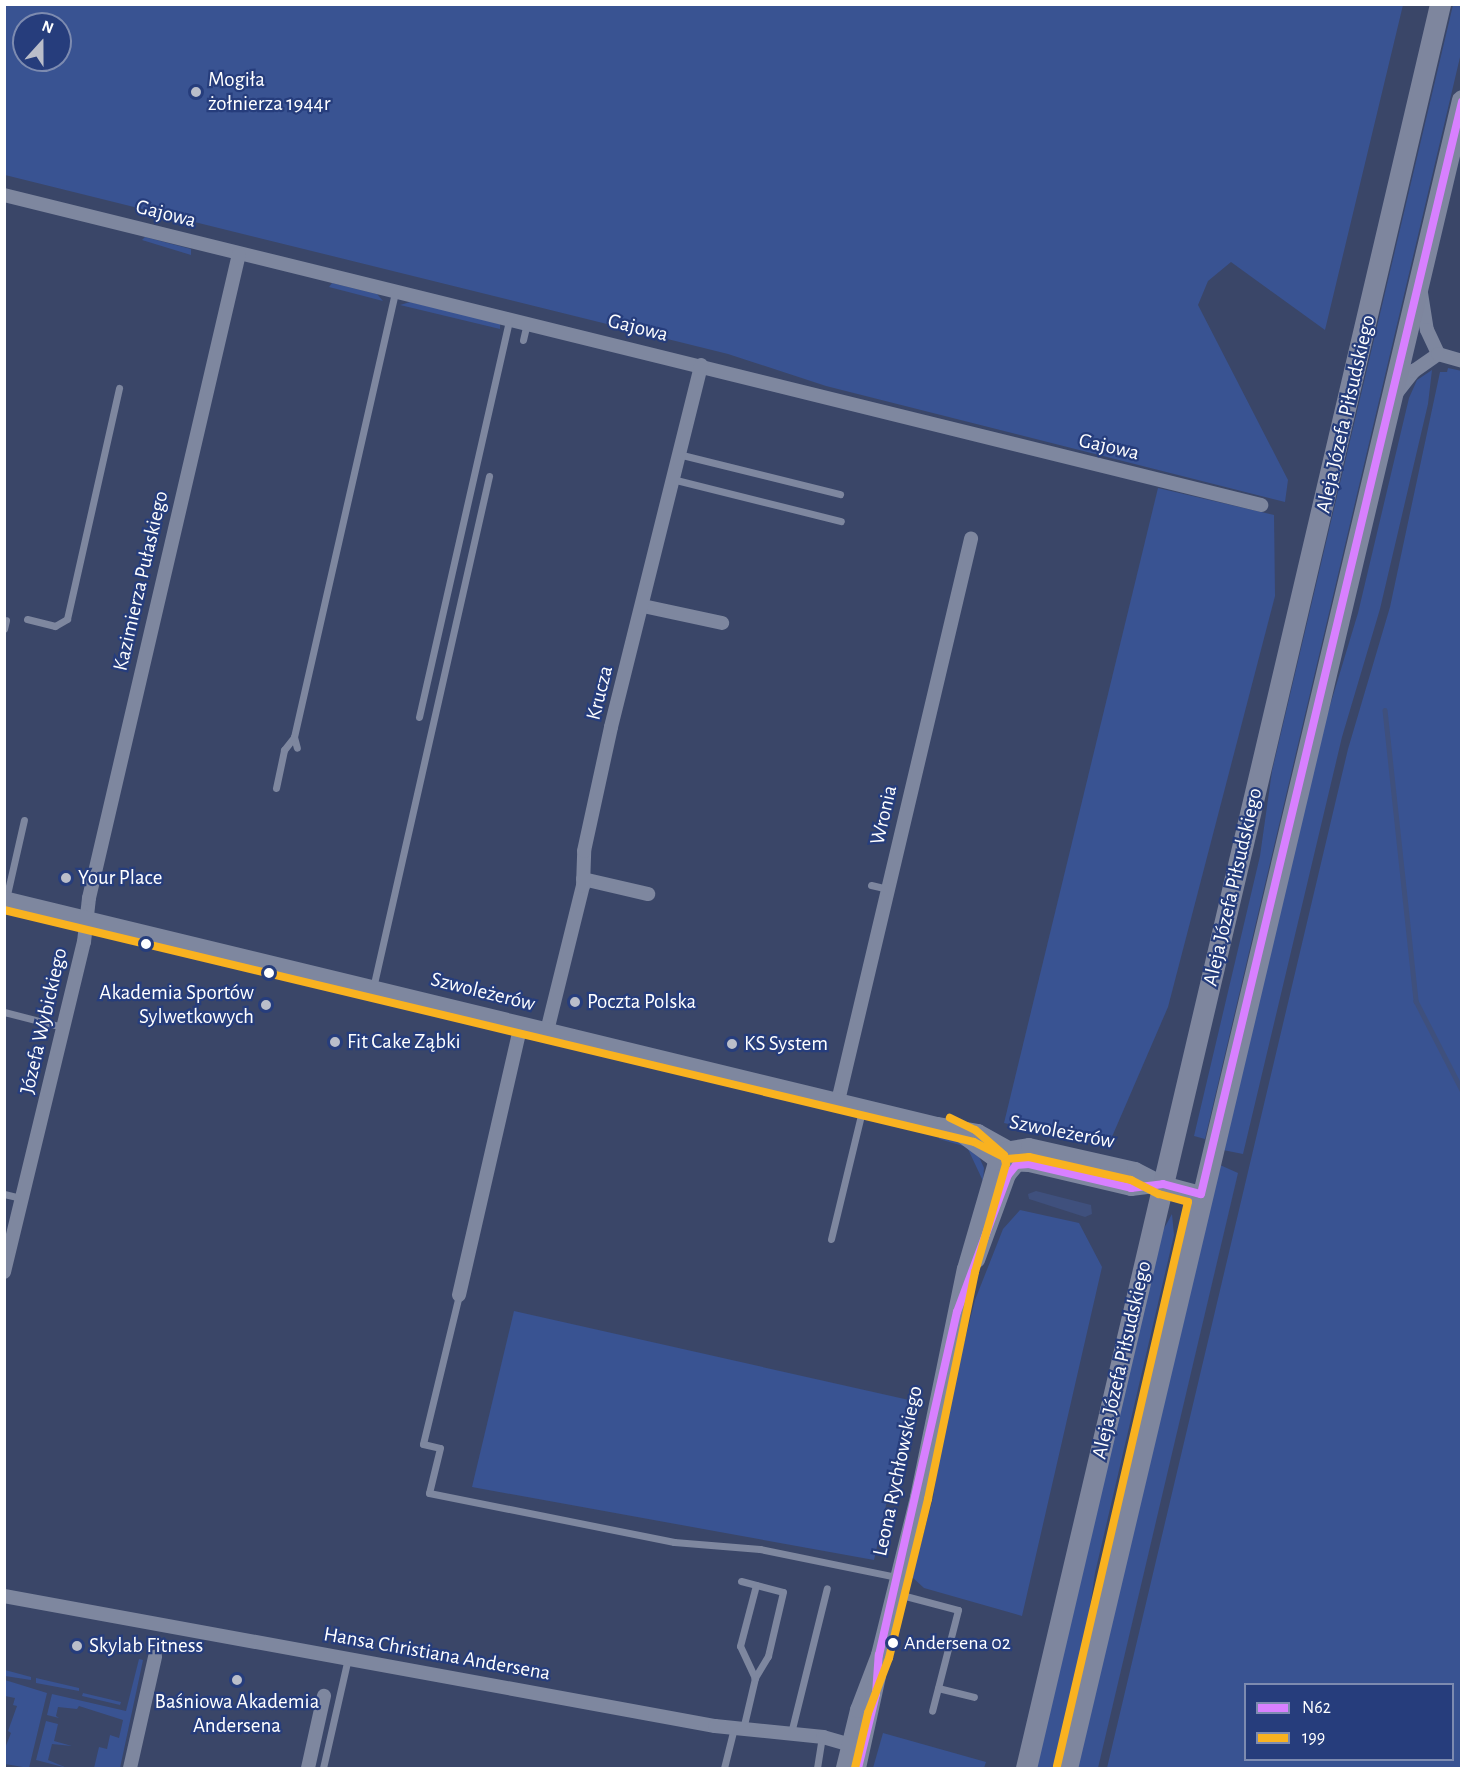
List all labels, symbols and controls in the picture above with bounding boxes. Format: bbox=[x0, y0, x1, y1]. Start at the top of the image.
north arrow bbox=[12, 12, 72, 72]
text: N bbox=[40, 18, 56, 37]
place label: Mogiła żołnierza 1944r bbox=[208, 67, 330, 117]
marker: Mogiła żołnierza 1944r bbox=[189, 85, 203, 99]
street label: Gajowa bbox=[133, 194, 199, 234]
street label: Gajowa bbox=[605, 308, 671, 348]
street label: Aleja Józefa Piłsudskiego bbox=[1311, 313, 1381, 515]
street label: Gajowa bbox=[1076, 428, 1142, 466]
street label: Kazimierza Pułaskiego bbox=[108, 489, 174, 673]
street label: Krucza bbox=[581, 663, 619, 723]
street label: Wronia bbox=[865, 783, 903, 847]
street label: Aleja Józefa Piłsudskiego bbox=[1198, 786, 1268, 988]
place label: Your Place bbox=[78, 865, 162, 891]
marker: Your Place bbox=[59, 871, 73, 885]
unlabelled marker bbox=[140, 938, 152, 950]
street label: Józefa Wybickiego bbox=[15, 945, 73, 1097]
unlabelled marker bbox=[263, 967, 275, 979]
street label: Szwoleżerów bbox=[428, 967, 538, 1017]
place label: Akademia Sportów Sylwetkowych bbox=[99, 980, 254, 1030]
place label: Poczta Polska bbox=[587, 989, 696, 1015]
marker: Poczta Polska bbox=[568, 995, 582, 1009]
marker: Akademia Sportów Sylwetkowych bbox=[259, 998, 273, 1012]
place label: Fit Cake Ząbki bbox=[347, 1029, 461, 1055]
place label: KS System bbox=[744, 1031, 828, 1057]
marker: Fit Cake Ząbki bbox=[328, 1035, 342, 1049]
marker: KS System bbox=[725, 1037, 739, 1051]
street label: Szwoleżerów bbox=[1007, 1109, 1117, 1155]
street label: Aleja Józefa Piłsudskiego bbox=[1087, 1259, 1157, 1461]
street label: Leona Rychłowskiego bbox=[868, 1384, 928, 1558]
street label: Hansa Christiana Andersena bbox=[322, 1622, 552, 1686]
place label: Andersena 02 bbox=[904, 1631, 1011, 1655]
place label: Skylab Fitness bbox=[89, 1633, 203, 1659]
marker: Andersena 02 bbox=[887, 1637, 899, 1649]
marker: Skylab Fitness bbox=[70, 1639, 84, 1653]
marker: Baśniowa Akademia Andersena bbox=[230, 1673, 244, 1687]
legend bbox=[1244, 1683, 1454, 1761]
place label: Baśniowa Akademia Andersena bbox=[155, 1689, 319, 1739]
text: N62 bbox=[1302, 1699, 1331, 1717]
text: 199 bbox=[1302, 1729, 1325, 1747]

